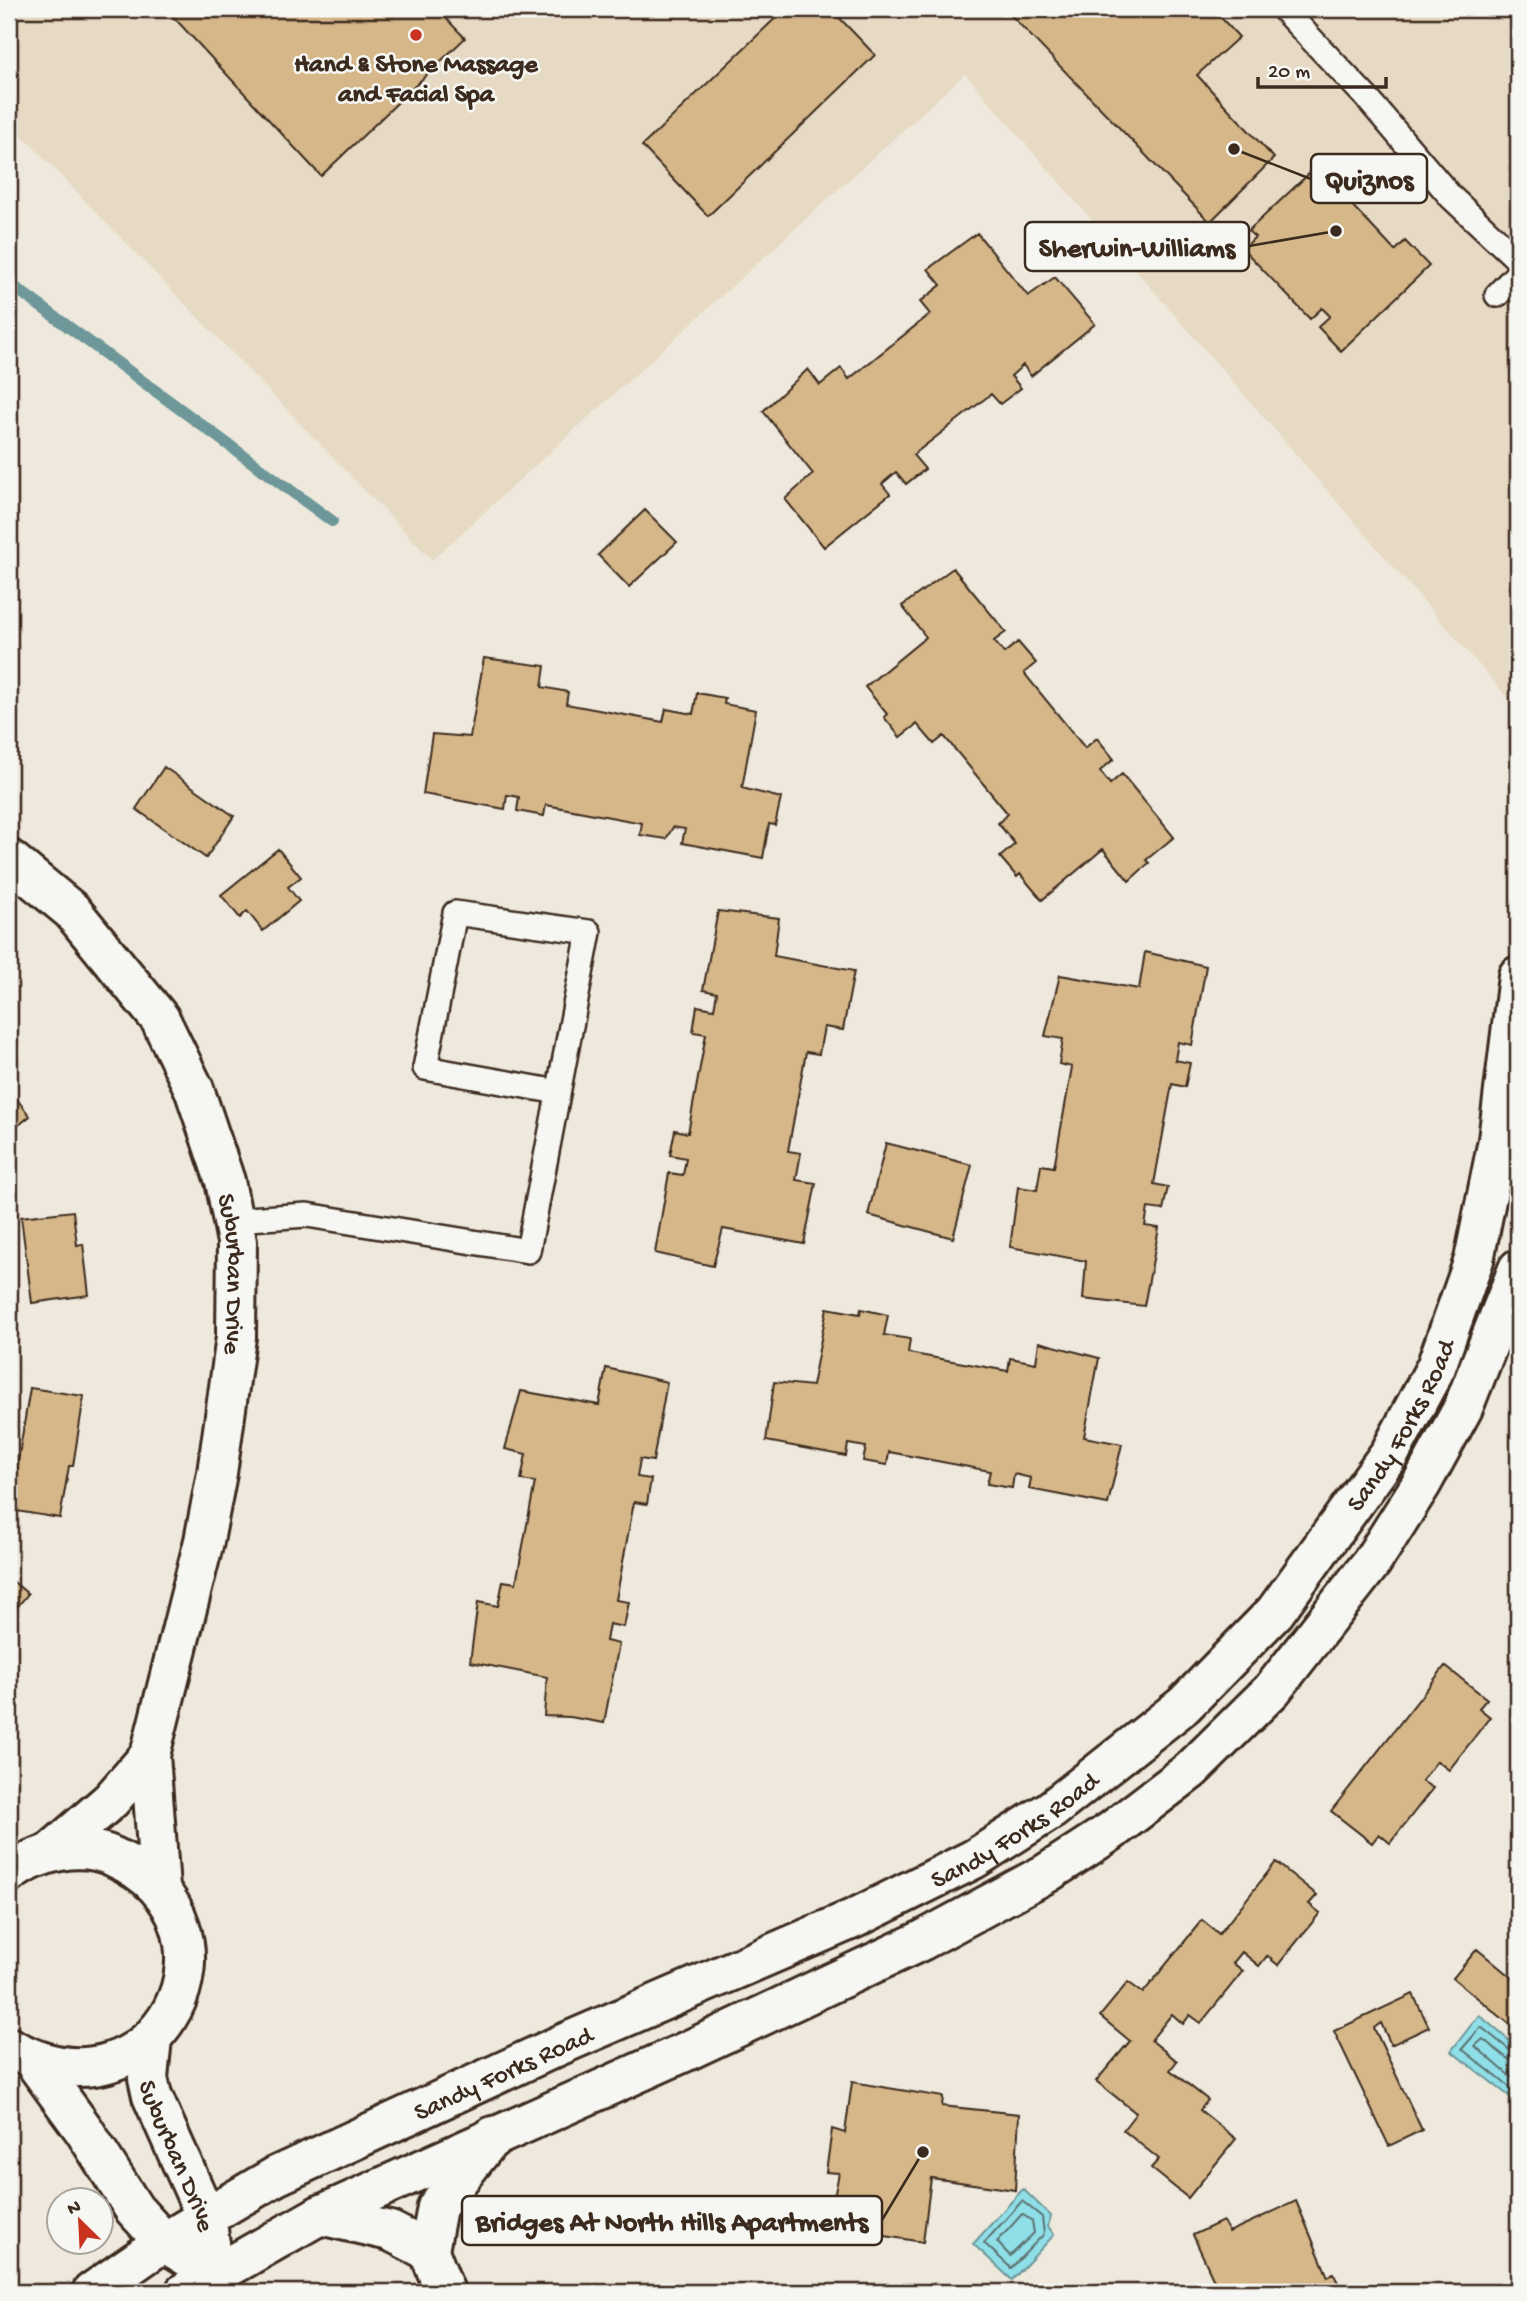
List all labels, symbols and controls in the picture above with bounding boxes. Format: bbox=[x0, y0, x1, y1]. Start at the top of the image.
marker: Hand & Stone Massage and Facial Spa bbox=[408, 27, 424, 43]
scale bar bbox=[1258, 46, 1385, 90]
place label: Hand & Stone Massage and Facial Spa bbox=[294, 51, 539, 112]
text: 20 m bbox=[1268, 61, 1310, 86]
callout: Quiznos bbox=[1311, 154, 1427, 203]
text: Quiznos bbox=[1325, 166, 1415, 199]
callout: Sherwin-Williams bbox=[1025, 222, 1249, 271]
text: Sherwin-Williams bbox=[1039, 234, 1237, 267]
street label: Suburban Drive bbox=[208, 1191, 248, 1357]
street label: Sandy Forks Road bbox=[1342, 1335, 1465, 1519]
street label: Sandy Forks Road bbox=[927, 1766, 1108, 1898]
street label: Sandy Forks Road bbox=[410, 2021, 600, 2130]
street label: Suburban Drive bbox=[129, 2078, 219, 2235]
north arrow bbox=[46, 2186, 116, 2256]
text: N bbox=[64, 2196, 85, 2222]
callout: Bridges At North Hills Apartments bbox=[462, 2196, 882, 2245]
text: Bridges At North Hills Apartments bbox=[475, 2208, 870, 2241]

